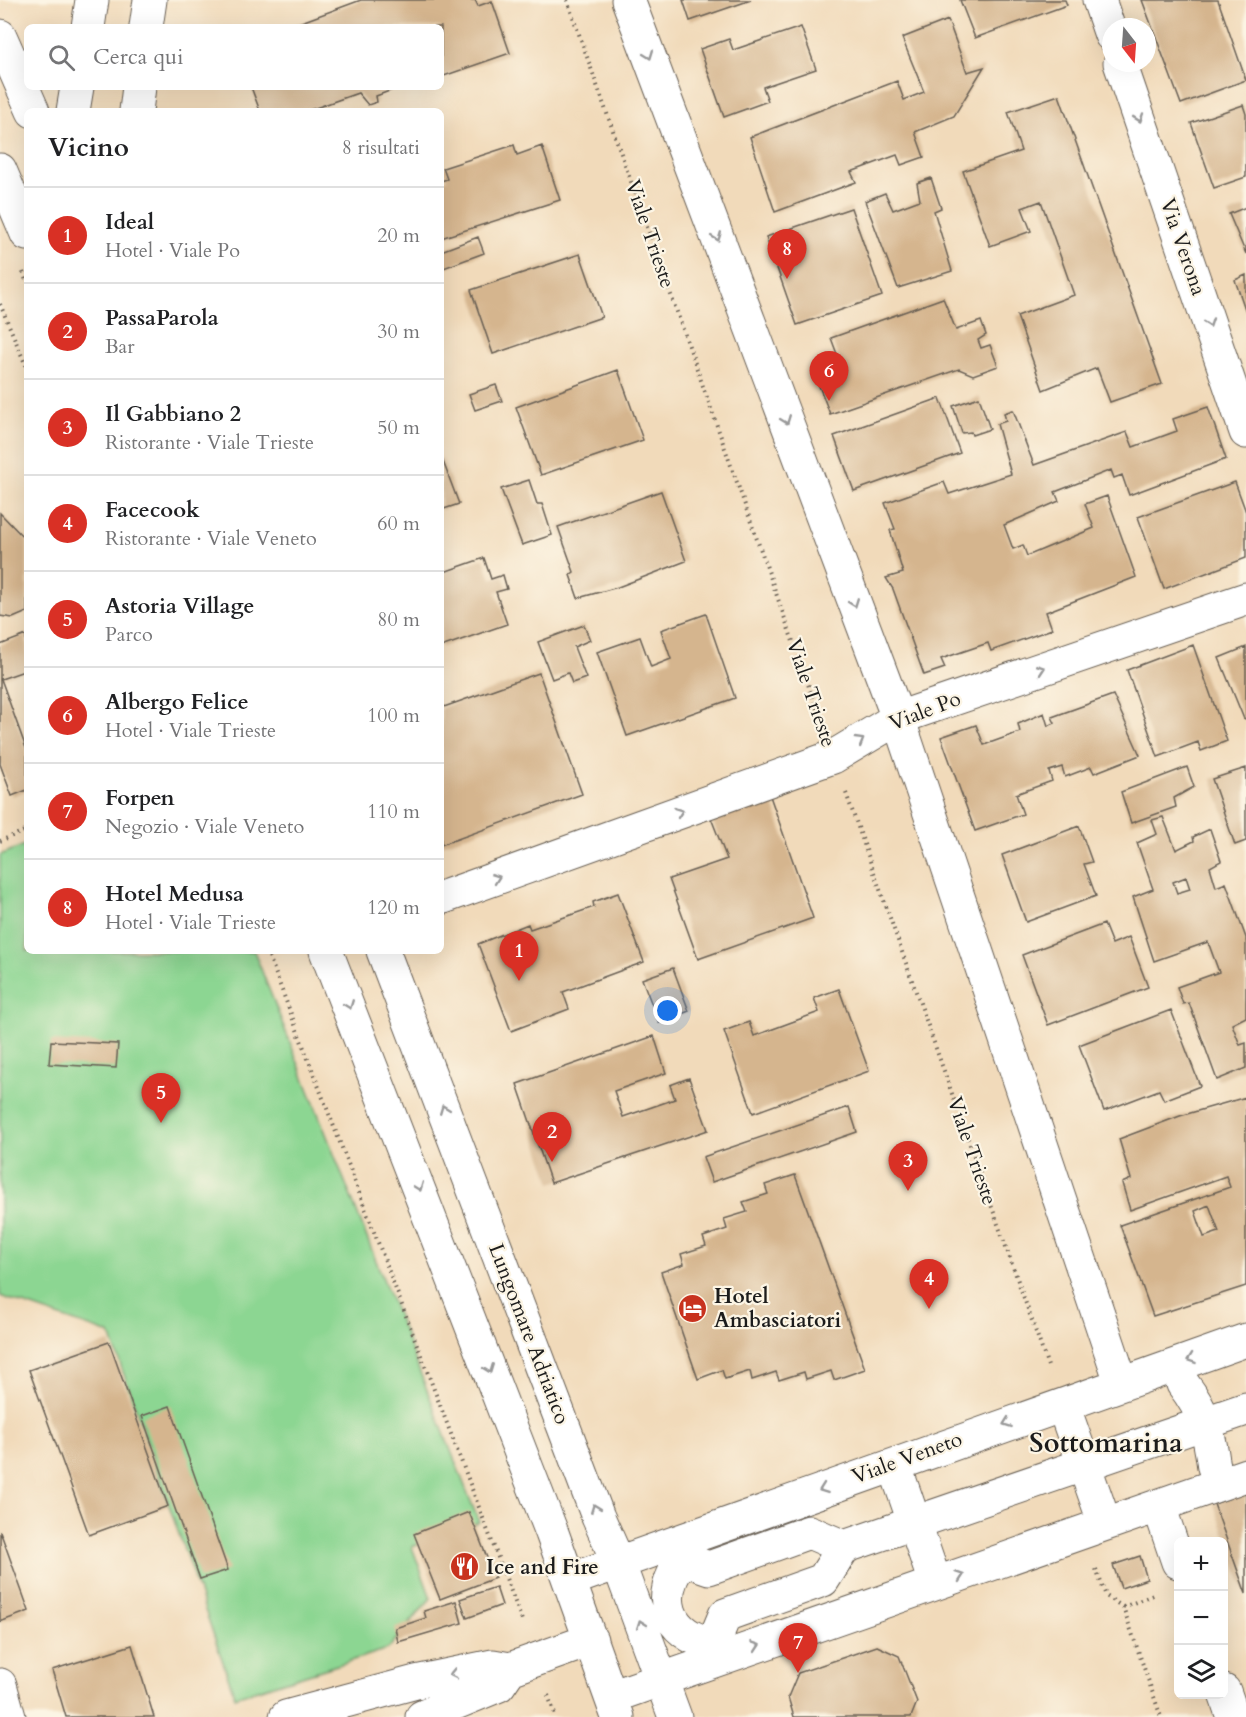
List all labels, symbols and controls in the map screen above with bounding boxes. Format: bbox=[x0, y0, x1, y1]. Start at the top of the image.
north arrow bbox=[1102, 18, 1156, 72]
search box bbox=[24, 24, 444, 90]
icon: search bbox=[45, 41, 78, 74]
text: Cerca qui bbox=[93, 42, 183, 72]
one-way arrow bbox=[641, 49, 654, 60]
one-way arrow bbox=[1132, 112, 1145, 123]
text: Vicino bbox=[48, 130, 129, 165]
text: 8 risultati bbox=[342, 134, 420, 161]
street label: Viale Trieste bbox=[618, 176, 682, 292]
street label: Via Verona bbox=[1153, 195, 1213, 299]
text: Ideal bbox=[105, 207, 154, 237]
text: 1 bbox=[62, 222, 73, 249]
text: 20 m bbox=[377, 222, 420, 249]
pin: 8 bbox=[768, 230, 806, 279]
one-way arrow bbox=[710, 232, 723, 242]
text: Hotel · Viale Po bbox=[105, 237, 240, 264]
text: PassaParola bbox=[105, 303, 219, 333]
one-way arrow bbox=[1202, 317, 1214, 328]
text: 2 bbox=[62, 318, 73, 345]
text: 30 m bbox=[377, 318, 420, 345]
text: Bar bbox=[105, 333, 135, 360]
pin: 6 bbox=[810, 352, 848, 401]
text: Il Gabbiano 2 bbox=[105, 399, 241, 429]
text: 3 bbox=[62, 414, 73, 441]
text: 50 m bbox=[377, 414, 420, 441]
one-way arrow bbox=[778, 414, 791, 425]
text: Ristorante · Viale Trieste bbox=[105, 429, 314, 456]
text: Facecook bbox=[105, 495, 200, 525]
text: 4 bbox=[62, 510, 73, 537]
text: 60 m bbox=[377, 510, 420, 537]
text: Ristorante · Viale Veneto bbox=[105, 525, 317, 552]
text: Astoria Village bbox=[105, 591, 254, 621]
one-way arrow bbox=[847, 596, 859, 607]
text: 5 bbox=[62, 606, 73, 633]
text: 80 m bbox=[377, 606, 420, 633]
text: Parco bbox=[105, 621, 153, 648]
street label: Viale Trieste bbox=[779, 635, 843, 751]
one-way arrow bbox=[1035, 664, 1046, 676]
street label: Viale Po bbox=[885, 684, 965, 738]
text: Albergo Felice bbox=[105, 687, 249, 717]
text: 6 bbox=[62, 702, 73, 729]
text: 100 m bbox=[367, 702, 420, 729]
text: Hotel · Viale Trieste bbox=[105, 717, 276, 744]
one-way arrow bbox=[854, 736, 864, 748]
text: Forpen bbox=[105, 783, 175, 813]
text: 7 bbox=[62, 798, 73, 825]
text: 110 m bbox=[367, 798, 420, 825]
one-way arrow bbox=[674, 807, 684, 820]
text: Negozio · Viale Veneto bbox=[105, 813, 304, 840]
one-way arrow bbox=[490, 873, 501, 886]
text: Hotel Medusa bbox=[105, 879, 244, 909]
text: 8 bbox=[62, 894, 73, 921]
text: 120 m bbox=[367, 894, 420, 921]
text: Hotel · Viale Trieste bbox=[105, 909, 276, 936]
pin: 1 bbox=[500, 932, 538, 981]
your location bbox=[653, 996, 682, 1025]
one-way arrow bbox=[342, 999, 354, 1010]
pin: 5 bbox=[142, 1074, 180, 1123]
street label: Viale Trieste bbox=[940, 1093, 1004, 1209]
one-way arrow bbox=[439, 1105, 452, 1115]
pin: 2 bbox=[532, 1112, 572, 1162]
pin: 3 bbox=[888, 1142, 928, 1191]
one-way arrow bbox=[412, 1181, 424, 1192]
street label: Lungomare Adriatico bbox=[481, 1240, 577, 1428]
pin: 4 bbox=[910, 1260, 948, 1309]
place label: Hotel Ambasciatori bbox=[714, 1282, 841, 1335]
hotel icon: Hotel Ambasciatori bbox=[677, 1292, 709, 1324]
one-way arrow bbox=[1186, 1351, 1197, 1364]
one-way arrow bbox=[482, 1363, 494, 1374]
one-way arrow bbox=[1002, 1415, 1012, 1428]
street label: Viale Veneto bbox=[848, 1425, 966, 1491]
district label: Sottomarina bbox=[1029, 1425, 1183, 1462]
one-way arrow bbox=[818, 1481, 829, 1494]
one-way arrow bbox=[589, 1503, 602, 1514]
map controls bbox=[1174, 1537, 1228, 1699]
button: + bbox=[1174, 1537, 1228, 1591]
restaurant icon: Ice and Fire bbox=[449, 1551, 481, 1583]
place label: Ice and Fire bbox=[486, 1553, 599, 1582]
one-way arrow bbox=[954, 1570, 965, 1583]
button: − bbox=[1174, 1591, 1228, 1645]
one-way arrow bbox=[635, 1619, 648, 1630]
pin: 7 bbox=[778, 1624, 818, 1673]
one-way arrow bbox=[750, 1641, 761, 1654]
button: layers bbox=[1174, 1645, 1228, 1699]
one-way arrow bbox=[448, 1667, 458, 1680]

